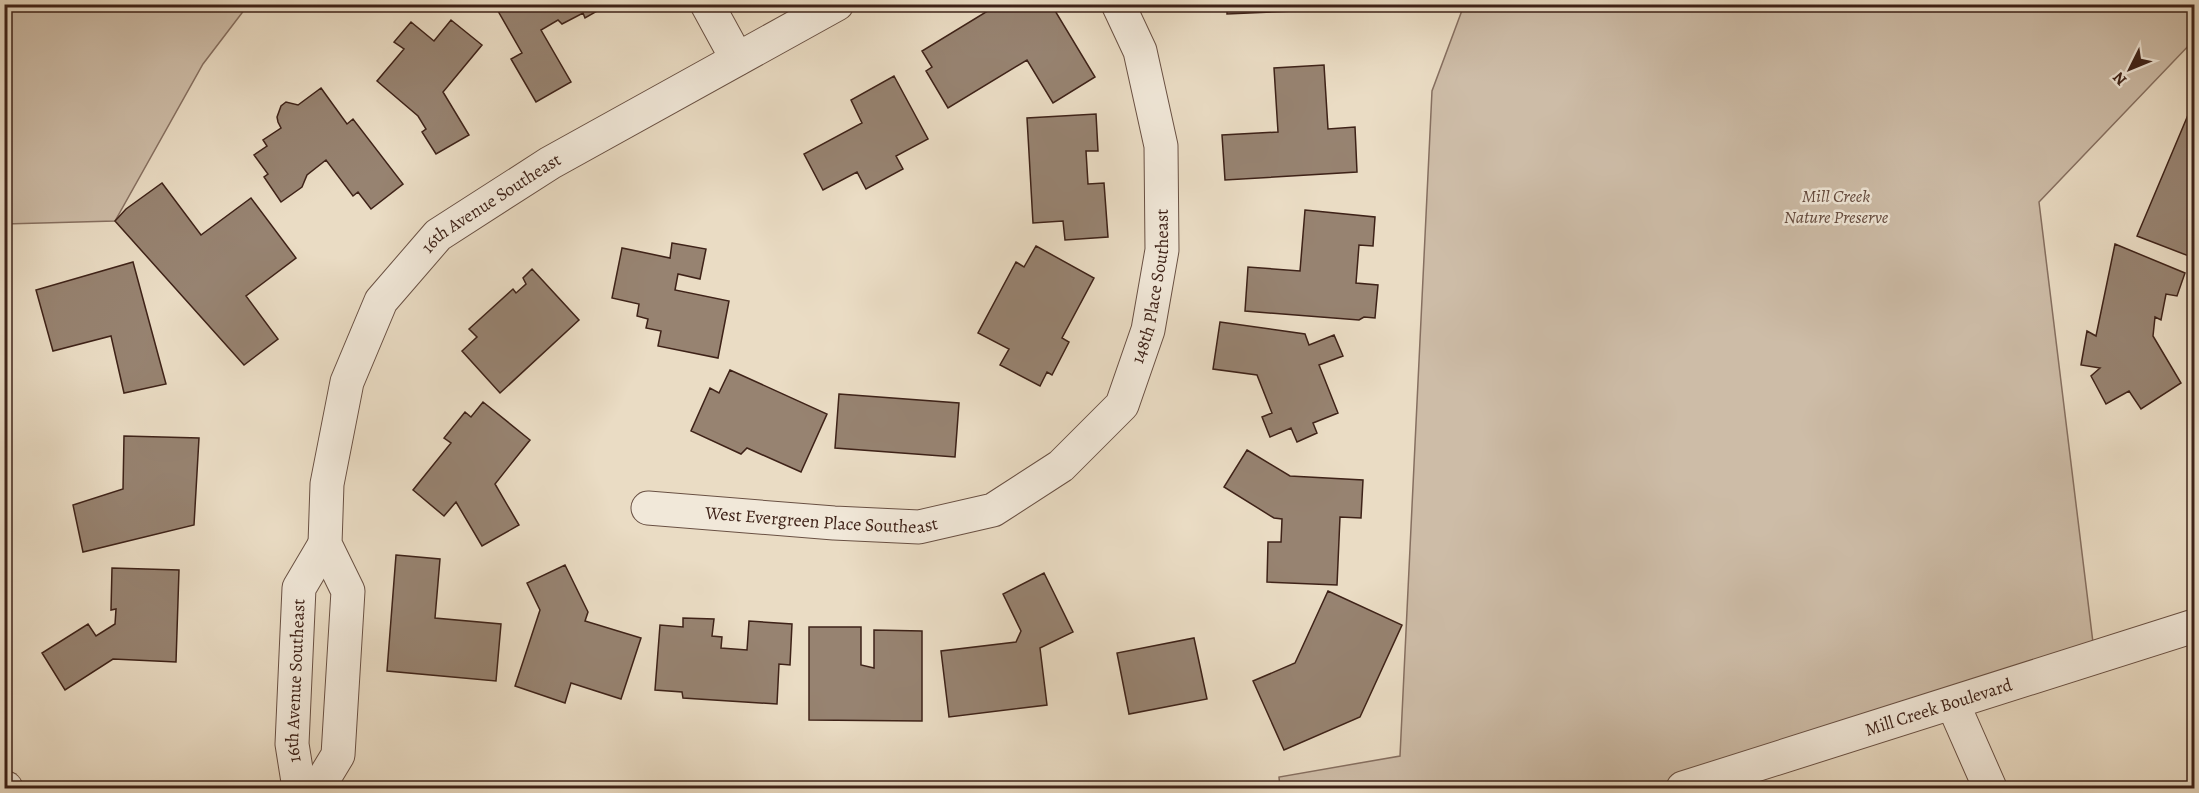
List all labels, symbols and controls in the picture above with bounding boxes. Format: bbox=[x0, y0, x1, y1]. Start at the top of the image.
north arrow bbox=[2100, 39, 2160, 99]
text: N bbox=[2108, 67, 2132, 90]
street label: 16th Avenue Southeast bbox=[416, 147, 565, 258]
park label: Mill Creek Nature Preserve bbox=[1784, 184, 1889, 229]
street label: 148th Place Southeast bbox=[1125, 209, 1174, 367]
street label: West Evergreen Place Southeast bbox=[703, 501, 940, 539]
street label: 16th Avenue Southeast bbox=[280, 598, 311, 764]
street label: Mill Creek Boulevard bbox=[1862, 672, 2015, 742]

